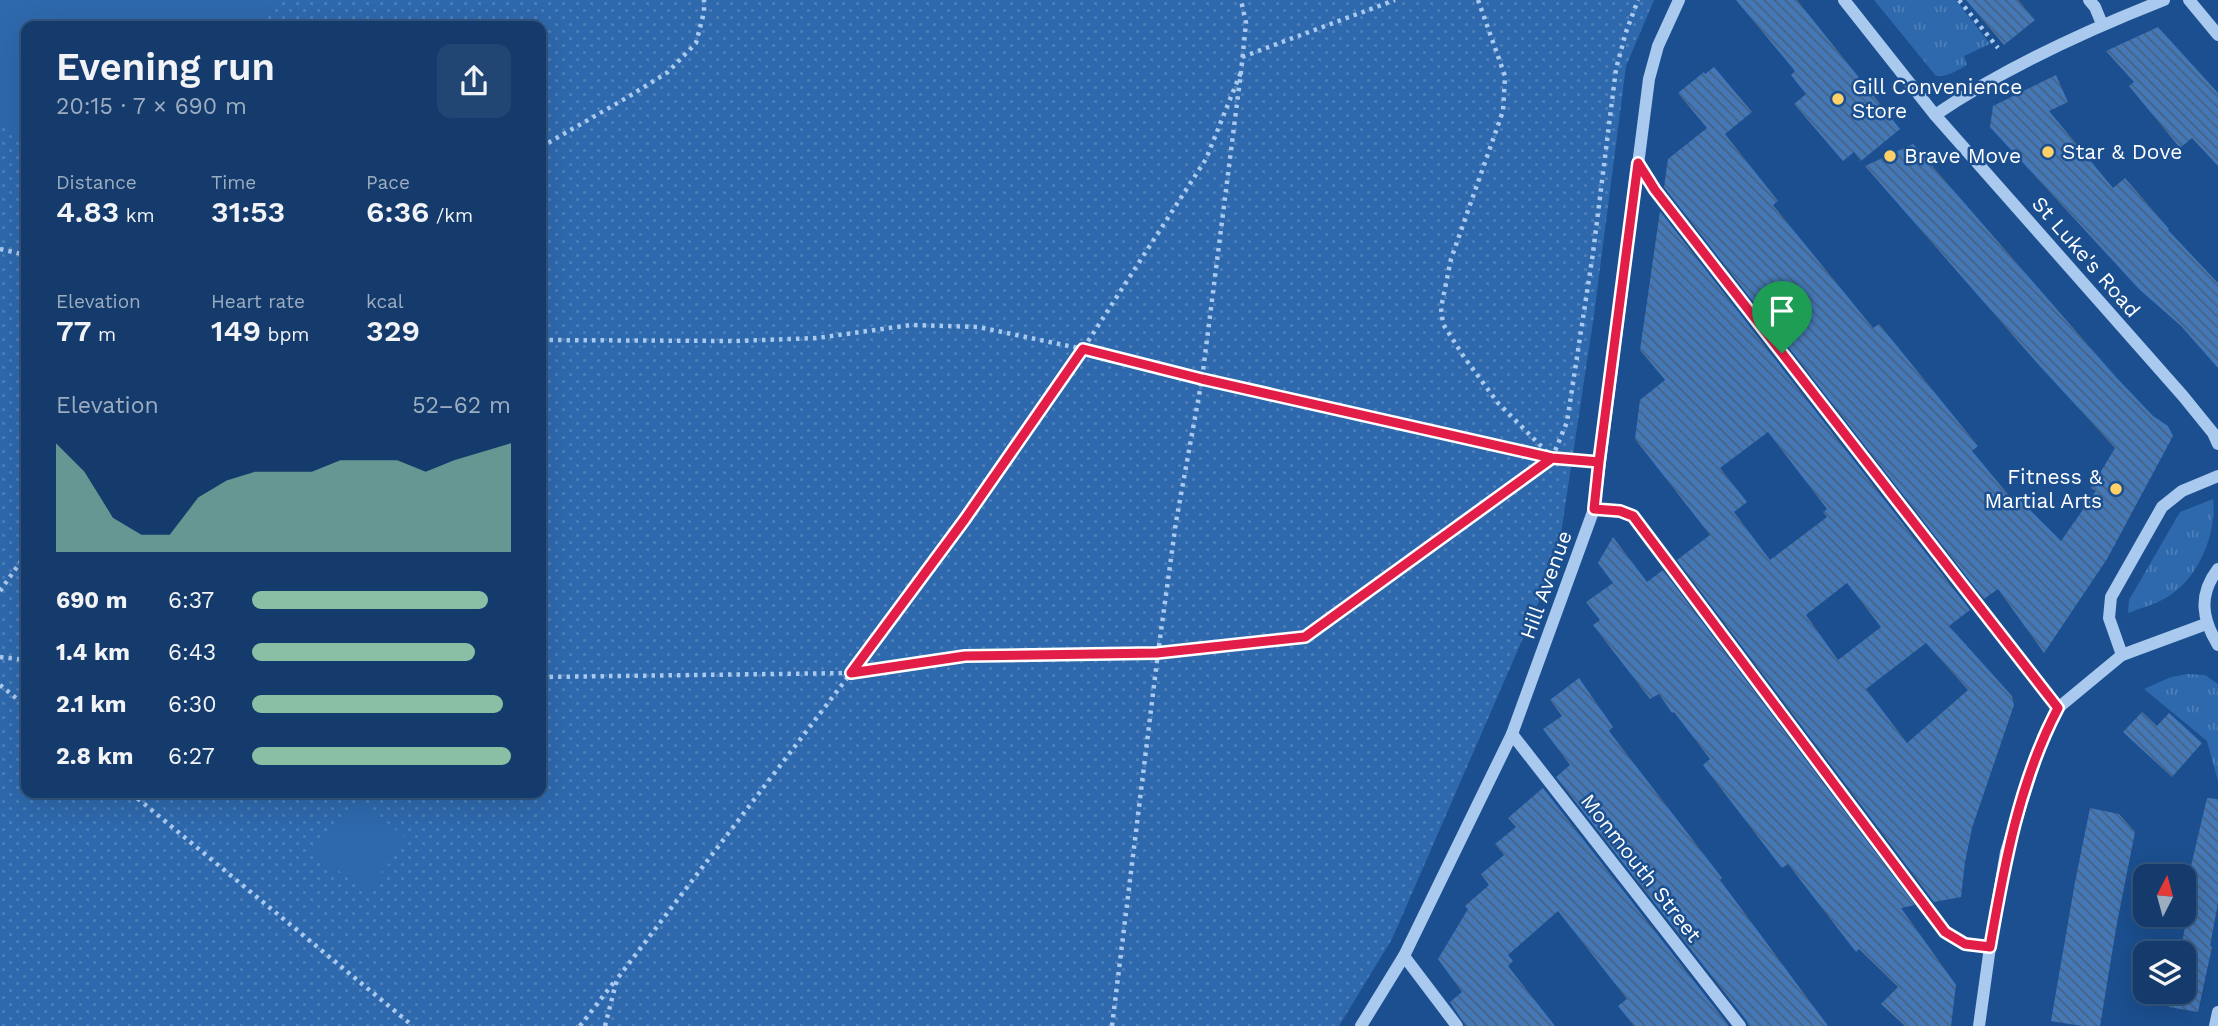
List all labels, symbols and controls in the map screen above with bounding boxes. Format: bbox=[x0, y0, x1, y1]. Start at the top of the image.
button: share bbox=[437, 44, 511, 118]
text: Evening run bbox=[56, 45, 275, 89]
place label: Gill Convenience Store bbox=[1852, 74, 2022, 123]
marker: Gill Convenience Store bbox=[1830, 91, 1846, 107]
text: 20:15 · 7 × 690 m bbox=[56, 93, 247, 120]
place label: Star & Dove bbox=[2062, 139, 2182, 164]
place label: Brave Move bbox=[1904, 143, 2021, 168]
marker: Star & Dove bbox=[2040, 144, 2056, 160]
marker: Brave Move bbox=[1882, 148, 1898, 164]
text: Distance bbox=[56, 171, 137, 194]
text: Time bbox=[211, 171, 256, 194]
text: Pace bbox=[366, 171, 410, 194]
street label: St Luke's Road bbox=[2027, 191, 2146, 322]
text: 4.83 bbox=[56, 194, 119, 229]
text: 31:53 bbox=[211, 194, 285, 229]
text: 6:36 bbox=[366, 194, 429, 229]
text: km bbox=[119, 204, 155, 227]
text: /km bbox=[429, 204, 473, 227]
pin bbox=[1752, 281, 1812, 353]
text: Elevation bbox=[56, 290, 141, 313]
text: Heart rate bbox=[211, 290, 305, 313]
text: kcal bbox=[366, 290, 404, 313]
icon: arrive bbox=[1763, 292, 1801, 330]
text: 77 bbox=[56, 313, 91, 348]
text: 149 bbox=[211, 313, 261, 348]
text: 329 bbox=[366, 313, 420, 348]
text: m bbox=[91, 323, 116, 346]
text: bpm bbox=[261, 323, 309, 346]
text: Elevation bbox=[56, 392, 159, 419]
text: 52–62 m bbox=[412, 392, 511, 419]
place label: Fitness & Martial Arts bbox=[1984, 464, 2103, 513]
marker: Fitness & Martial Arts bbox=[2108, 481, 2124, 497]
street label: Hill Avenue bbox=[1514, 527, 1577, 643]
text: 690 m bbox=[56, 587, 127, 614]
text: 6:37 bbox=[168, 587, 214, 614]
text: 1.4 km bbox=[56, 639, 130, 666]
text: 6:43 bbox=[168, 639, 216, 666]
text: 2.1 km bbox=[56, 691, 127, 718]
text: 6:30 bbox=[168, 691, 217, 718]
text: 2.8 km bbox=[56, 743, 133, 770]
text: 6:27 bbox=[168, 743, 215, 770]
street label: Monmouth Street bbox=[1576, 789, 1707, 947]
north arrow bbox=[2133, 864, 2196, 928]
map controls bbox=[2133, 864, 2196, 1004]
button: layers bbox=[2133, 941, 2196, 1004]

